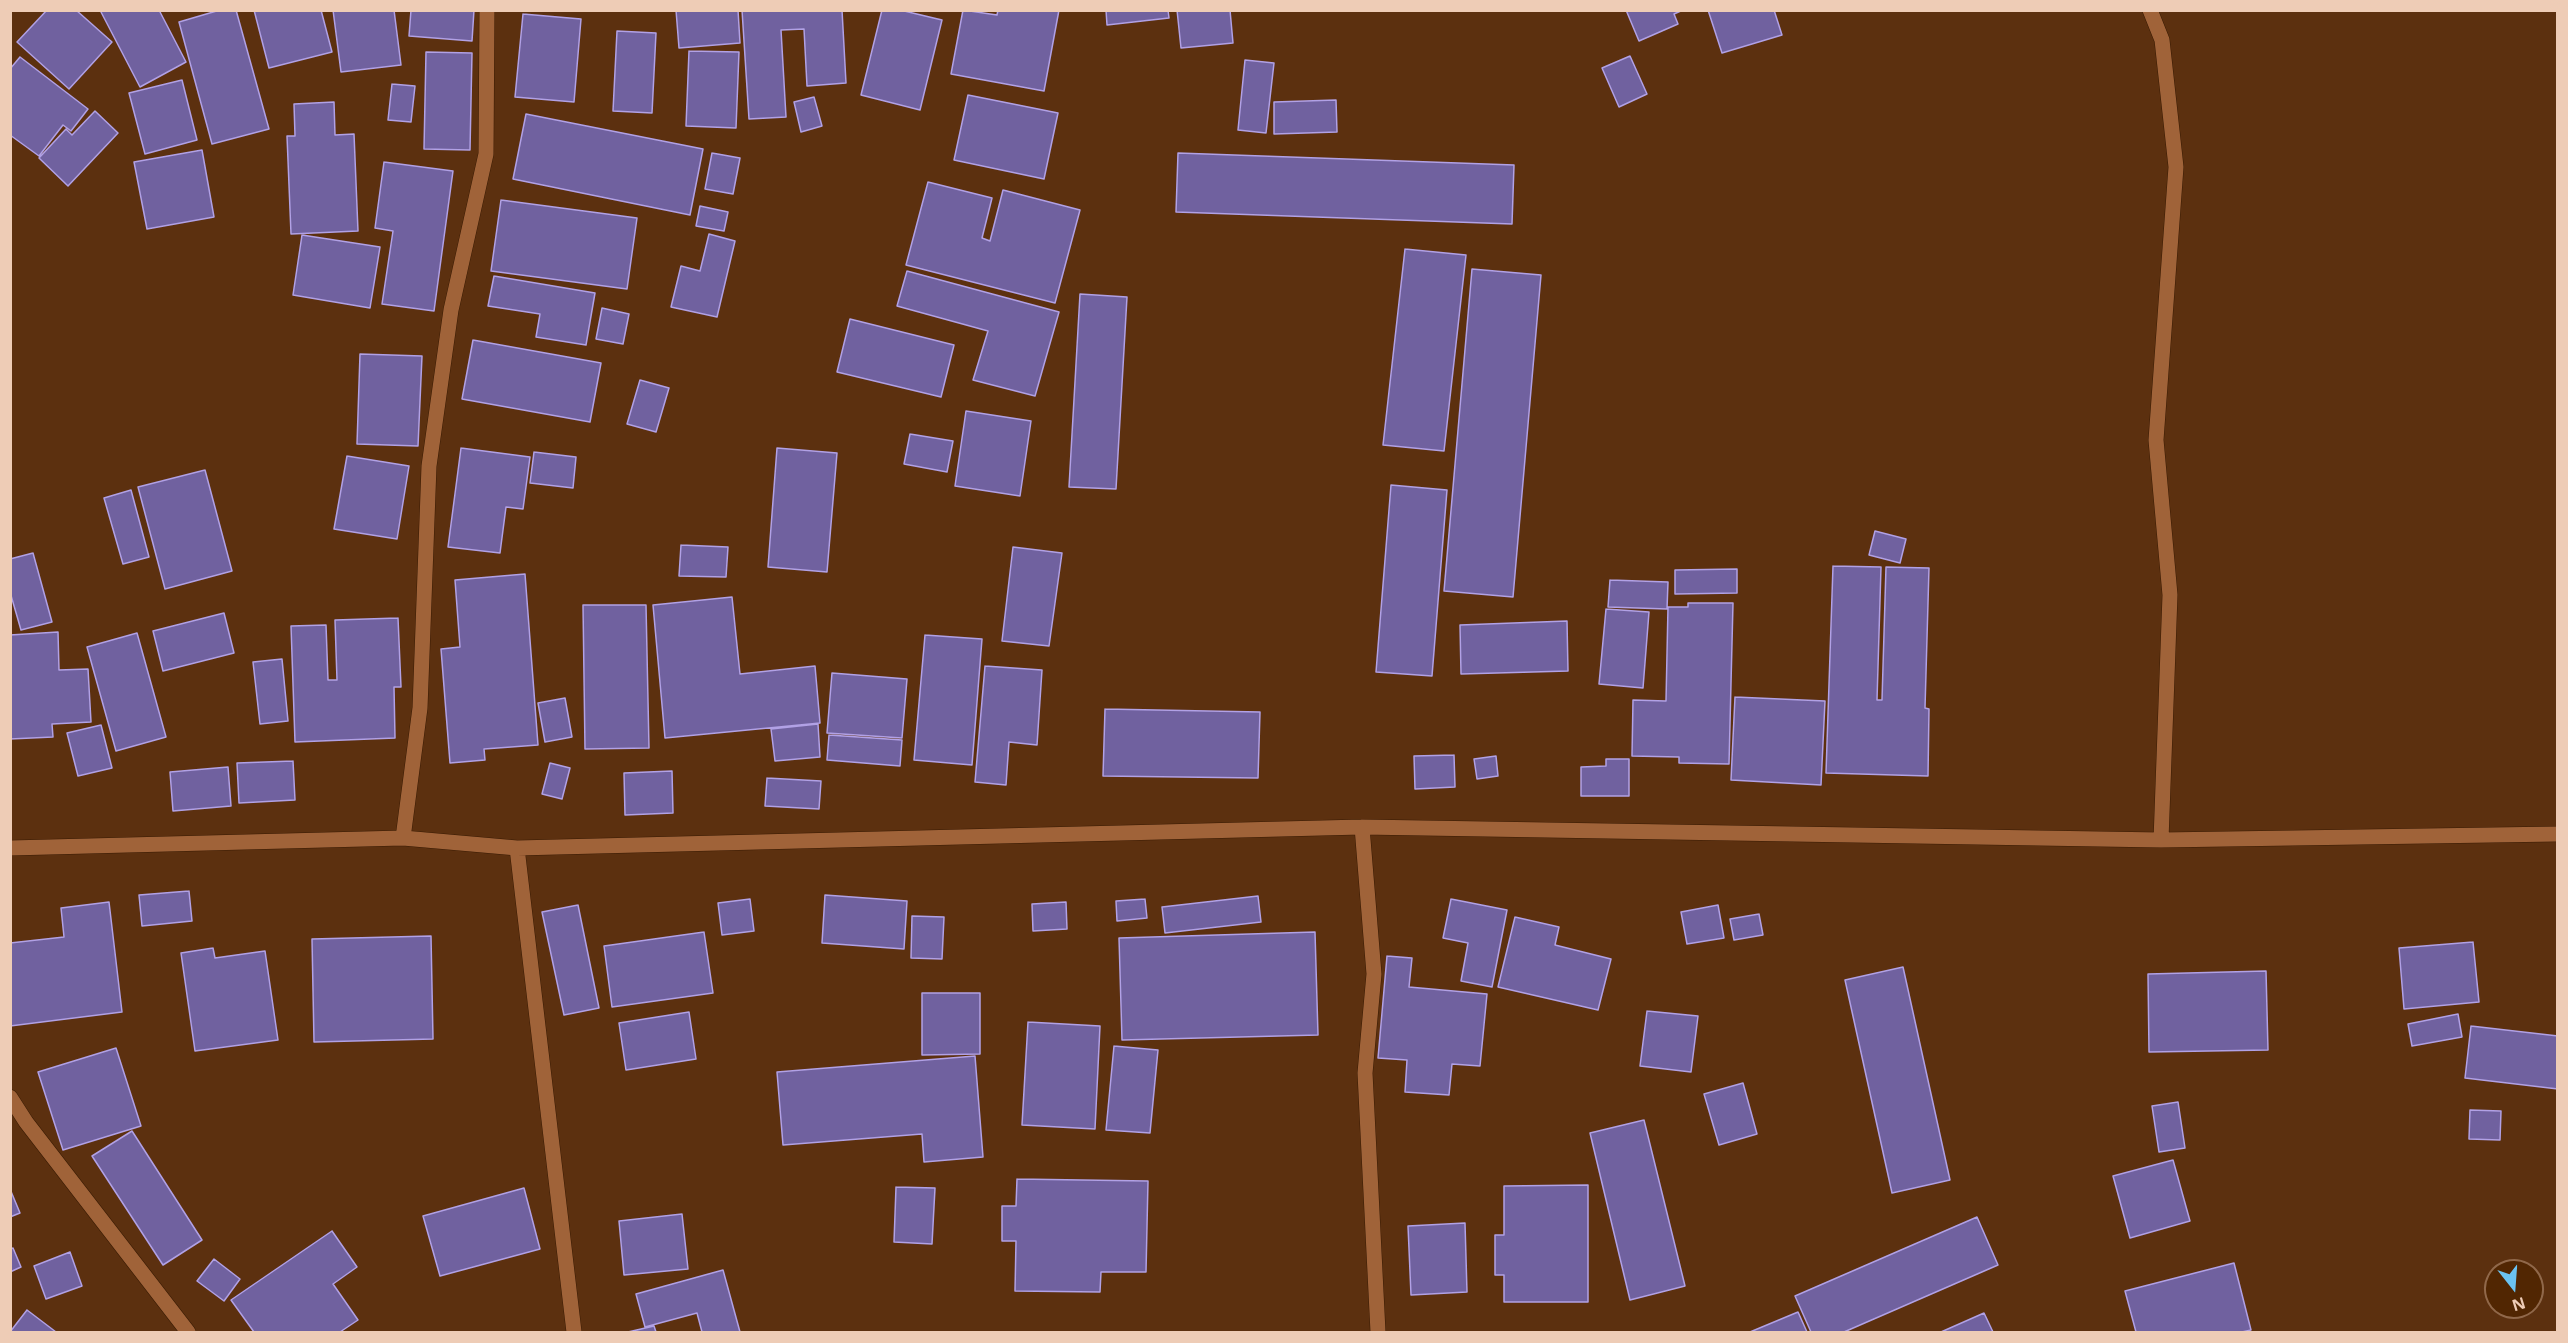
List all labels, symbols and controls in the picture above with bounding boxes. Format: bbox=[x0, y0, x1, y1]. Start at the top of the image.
north arrow bbox=[2484, 1259, 2544, 1319]
text: N bbox=[2509, 1292, 2528, 1317]

